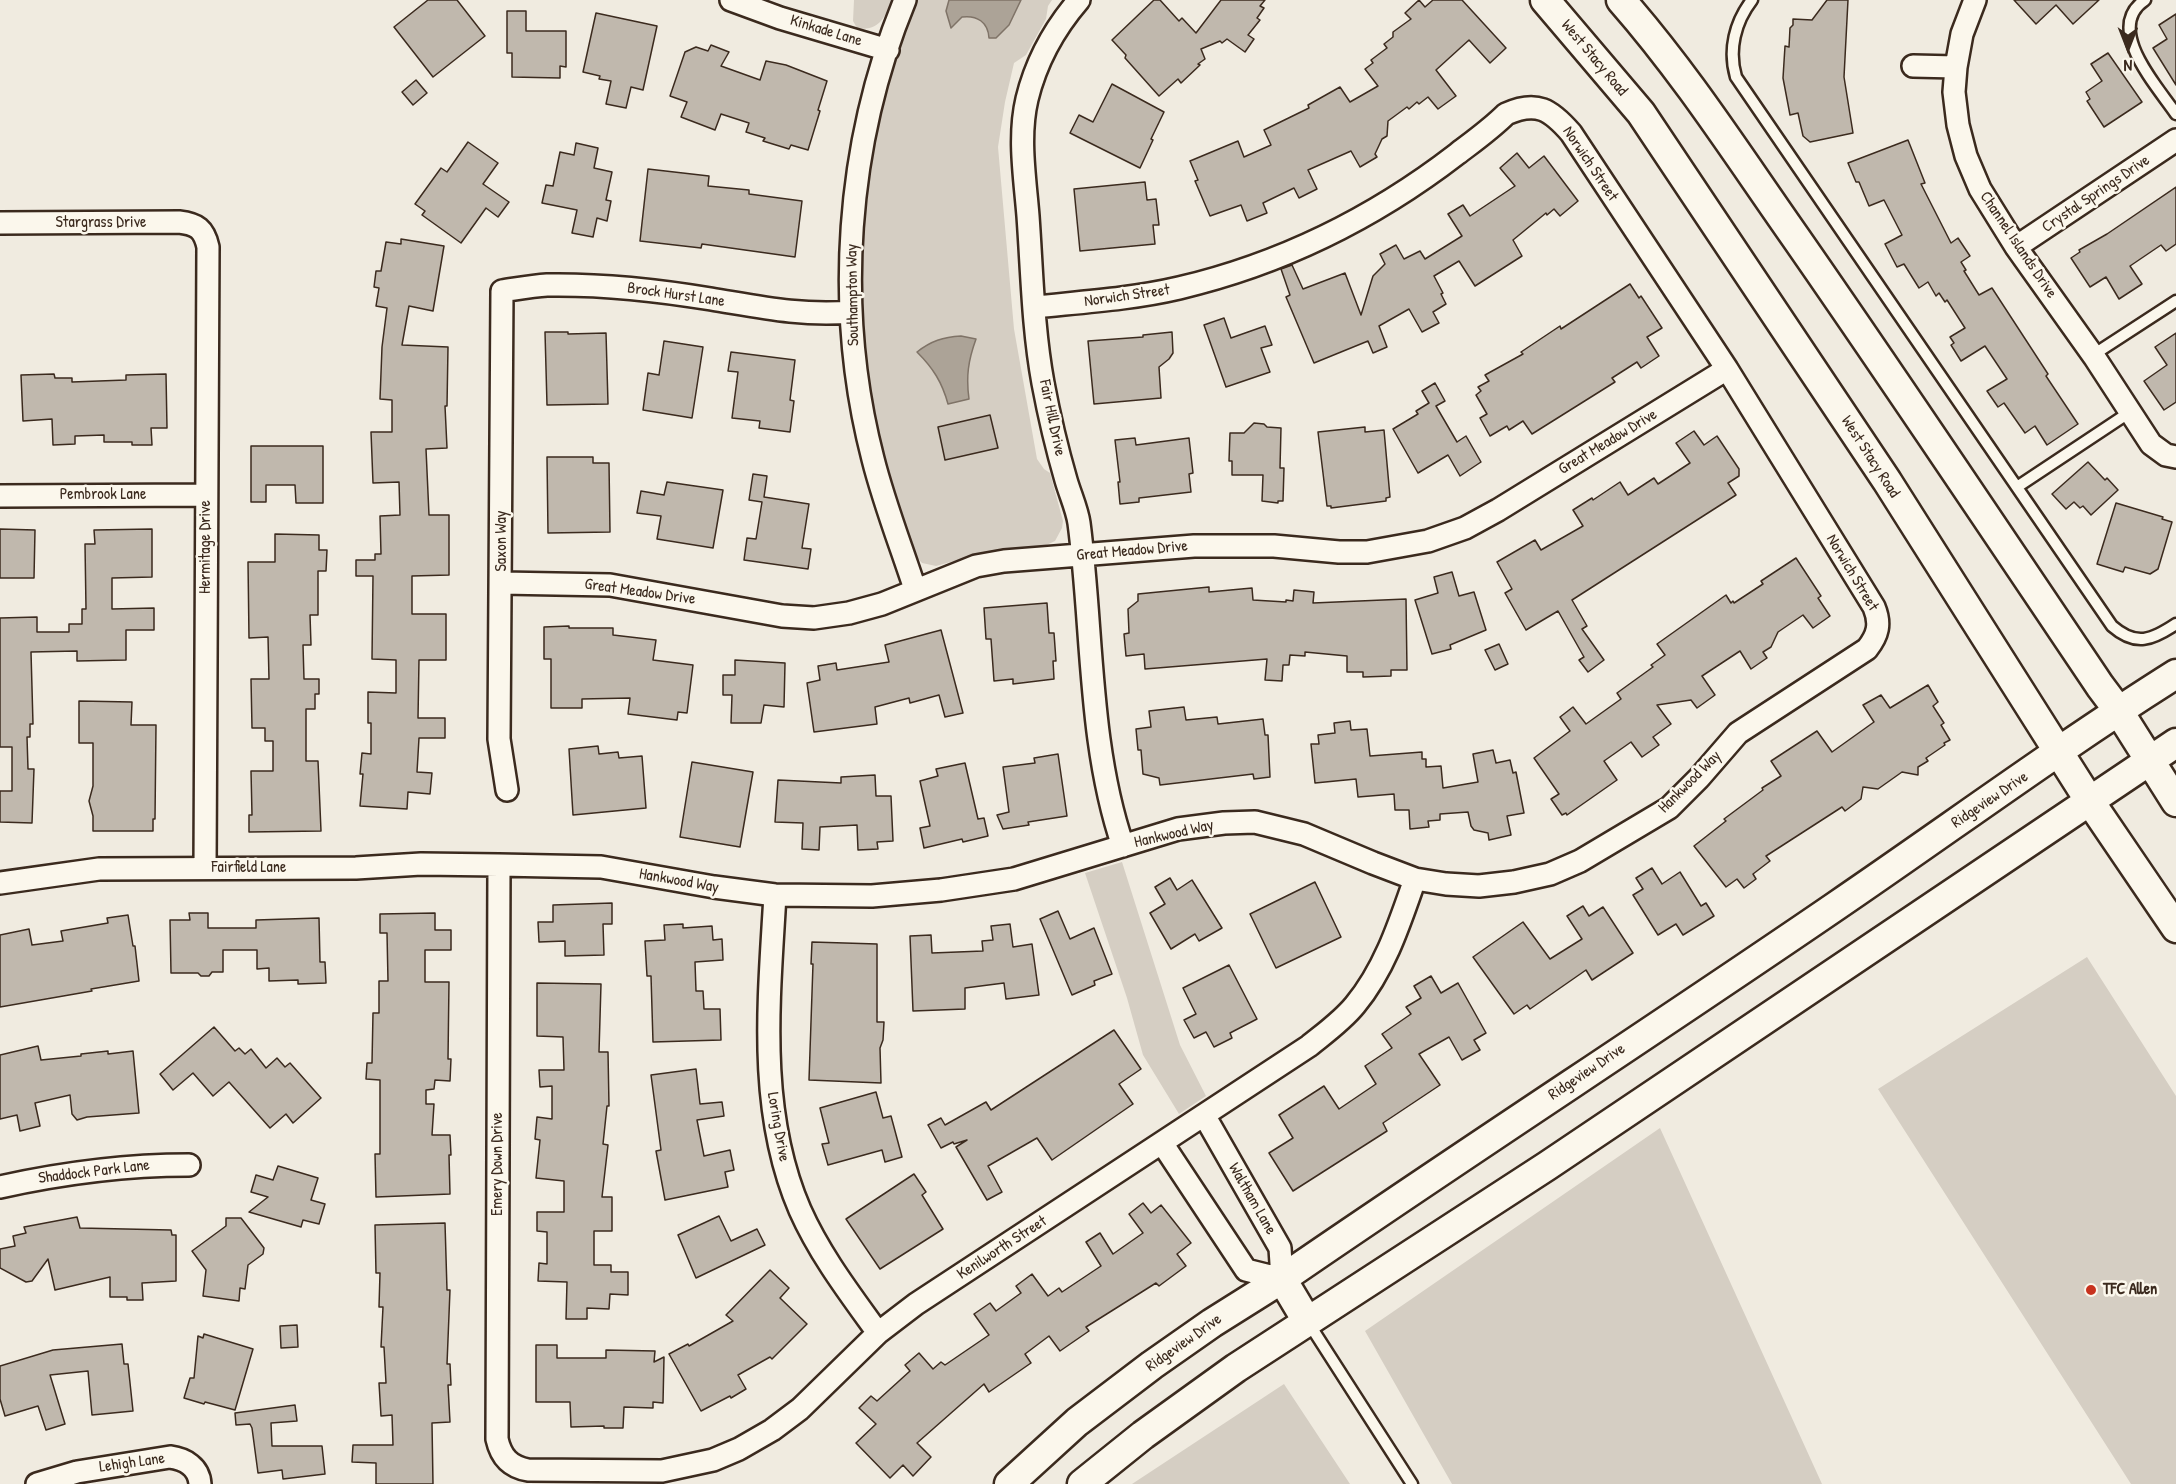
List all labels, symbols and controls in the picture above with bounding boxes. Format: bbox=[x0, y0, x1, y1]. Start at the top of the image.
street label: Kinkade Lane bbox=[788, 11, 864, 51]
street label: West Stacy Road bbox=[1557, 16, 1631, 100]
north arrow bbox=[2098, 18, 2158, 78]
text: N bbox=[2124, 55, 2132, 77]
street label: Norwich Street bbox=[1558, 123, 1622, 205]
street label: Crystal Springs Drive bbox=[2038, 151, 2154, 237]
street label: Channel Islands Drive bbox=[1975, 188, 2061, 302]
street label: Stargrass Drive bbox=[56, 213, 146, 233]
street label: Southampton Way bbox=[843, 244, 863, 346]
street label: Brock Hurst Lane bbox=[626, 279, 726, 311]
street label: Norwich Street bbox=[1083, 281, 1171, 311]
street label: Fair Hill Drive bbox=[1035, 378, 1069, 458]
street label: Great Meadow Drive bbox=[1555, 405, 1661, 479]
street label: West Stacy Road bbox=[1836, 413, 1904, 501]
street label: Pembrook Lane bbox=[60, 485, 146, 505]
street label: Hermitage Drive bbox=[196, 500, 216, 594]
street label: Saxon Way bbox=[492, 510, 512, 572]
street label: Norwich Street bbox=[1822, 531, 1882, 615]
street label: Great Meadow Drive bbox=[1076, 537, 1188, 565]
street label: Great Meadow Drive bbox=[583, 575, 697, 609]
street label: Hankwood Way bbox=[1655, 747, 1725, 817]
street label: Ridgeview Drive bbox=[1948, 767, 2032, 833]
street label: Hankwood Way bbox=[1132, 816, 1216, 852]
street label: Fairfield Lane bbox=[212, 858, 286, 878]
street label: Hankwood Way bbox=[638, 865, 720, 897]
street label: Ridgeview Drive bbox=[1545, 1039, 1629, 1105]
street label: Loring Drive bbox=[762, 1091, 794, 1163]
street label: Emery Down Drive bbox=[488, 1112, 508, 1216]
street label: Shaddock Park Lane bbox=[37, 1156, 151, 1188]
street label: Waltham Lane bbox=[1224, 1160, 1280, 1238]
street label: Kenilworth Street bbox=[954, 1212, 1050, 1284]
place label: TFC Allen bbox=[2103, 1280, 2157, 1300]
marker: TFC Allen bbox=[2084, 1283, 2098, 1297]
street label: Ridgeview Drive bbox=[1142, 1310, 1226, 1376]
street label: Lehigh Lane bbox=[98, 1449, 166, 1477]

